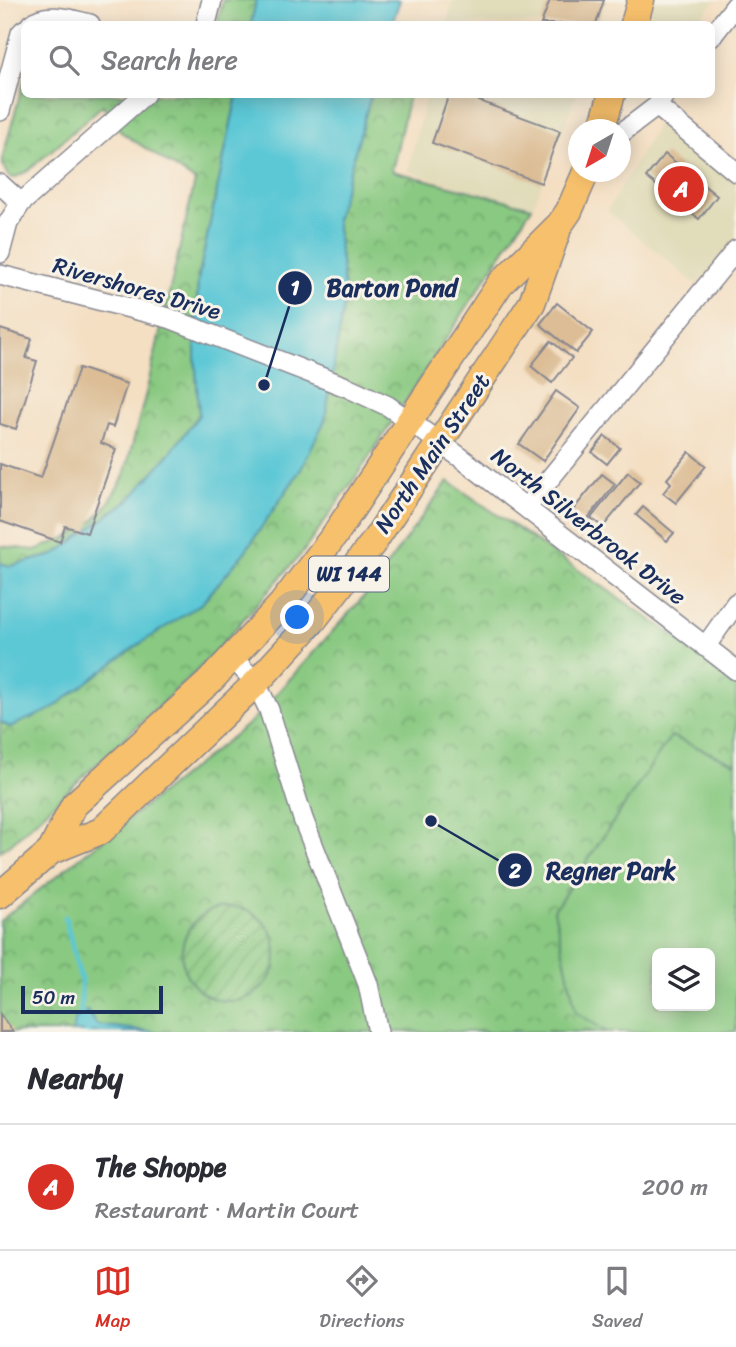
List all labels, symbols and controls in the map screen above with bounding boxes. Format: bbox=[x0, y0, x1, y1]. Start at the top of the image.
search box bbox=[21, 21, 715, 98]
text: Search here bbox=[101, 37, 238, 83]
icon: search bbox=[45, 41, 83, 79]
north arrow bbox=[568, 119, 631, 182]
pin: A bbox=[658, 163, 704, 215]
street label: Rivershores Drive bbox=[48, 245, 226, 332]
callout: Barton Pond bbox=[277, 265, 472, 310]
text: Barton Pond bbox=[326, 267, 460, 309]
text: 1 bbox=[290, 269, 300, 307]
street label: North Main Street bbox=[363, 364, 502, 542]
street label: North Silverbrook Drive bbox=[482, 437, 696, 616]
road number: WI 144 bbox=[309, 556, 389, 592]
your location bbox=[280, 600, 314, 634]
callout: Regner Park bbox=[497, 848, 690, 893]
text: Regner Park bbox=[545, 850, 676, 892]
text: 2 bbox=[508, 852, 521, 890]
map controls bbox=[652, 948, 715, 1011]
button: layers bbox=[652, 948, 715, 1011]
text: 50 m bbox=[32, 981, 75, 1014]
scale bar bbox=[21, 983, 163, 1015]
text: Nearby bbox=[28, 1051, 123, 1105]
text: The Shoppe bbox=[95, 1144, 226, 1190]
text: A bbox=[43, 1167, 59, 1208]
text: 200 m bbox=[642, 1167, 708, 1208]
text: Restaurant · Martin Court bbox=[95, 1190, 359, 1231]
tab: Map bbox=[94, 1262, 132, 1337]
tab: Directions bbox=[319, 1262, 405, 1337]
tab: Saved bbox=[592, 1262, 642, 1337]

